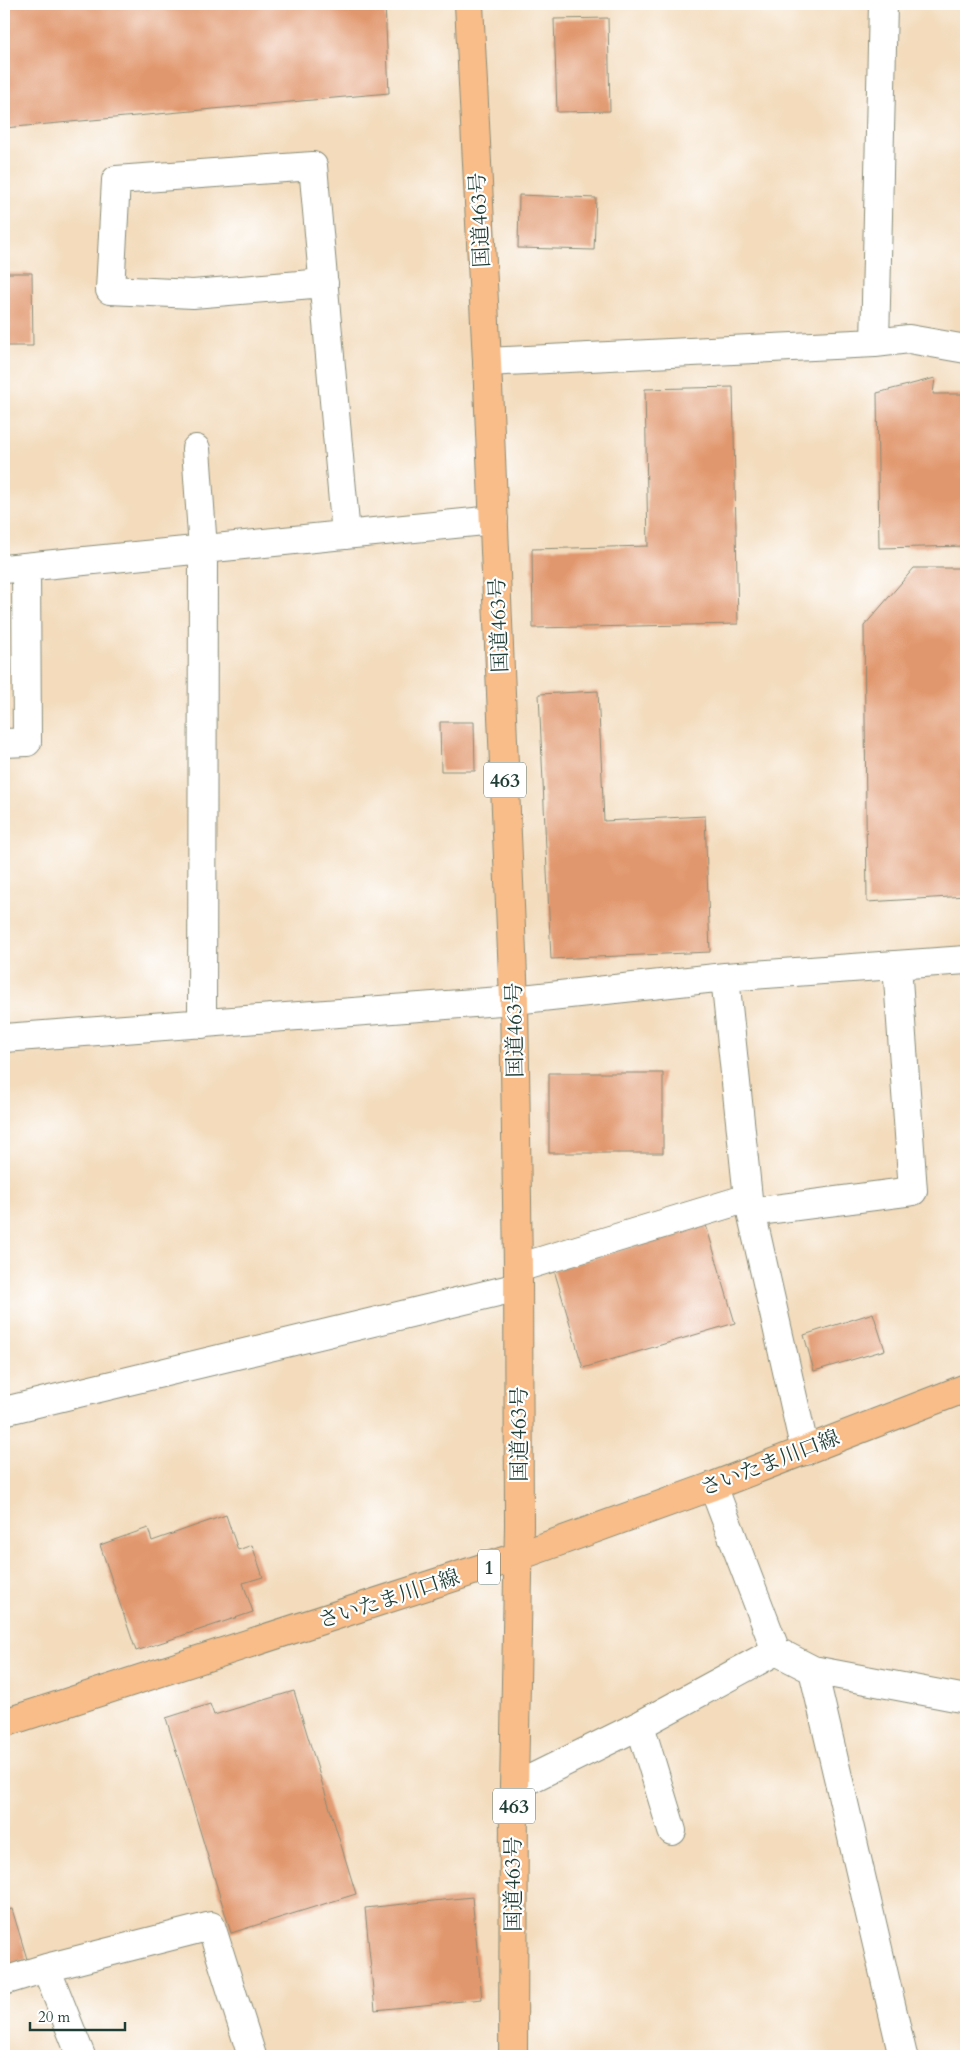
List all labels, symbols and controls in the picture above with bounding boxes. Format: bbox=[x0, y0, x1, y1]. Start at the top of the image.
street label: 国道463号 bbox=[463, 172, 497, 268]
street label: 国道463号 bbox=[483, 577, 515, 673]
road number: 463 bbox=[484, 762, 526, 798]
street label: 国道463号 bbox=[500, 982, 530, 1078]
street label: 国道463号 bbox=[505, 1386, 534, 1482]
street label: さいたま川口線 bbox=[696, 1423, 844, 1503]
road number: 1 bbox=[478, 1550, 500, 1584]
street label: さいたま川口線 bbox=[315, 1562, 463, 1636]
road number: 463 bbox=[493, 1788, 535, 1824]
street label: 国道463号 bbox=[499, 1836, 528, 1932]
scale bar bbox=[30, 2000, 125, 2032]
text: 20 m bbox=[38, 2007, 70, 2027]

